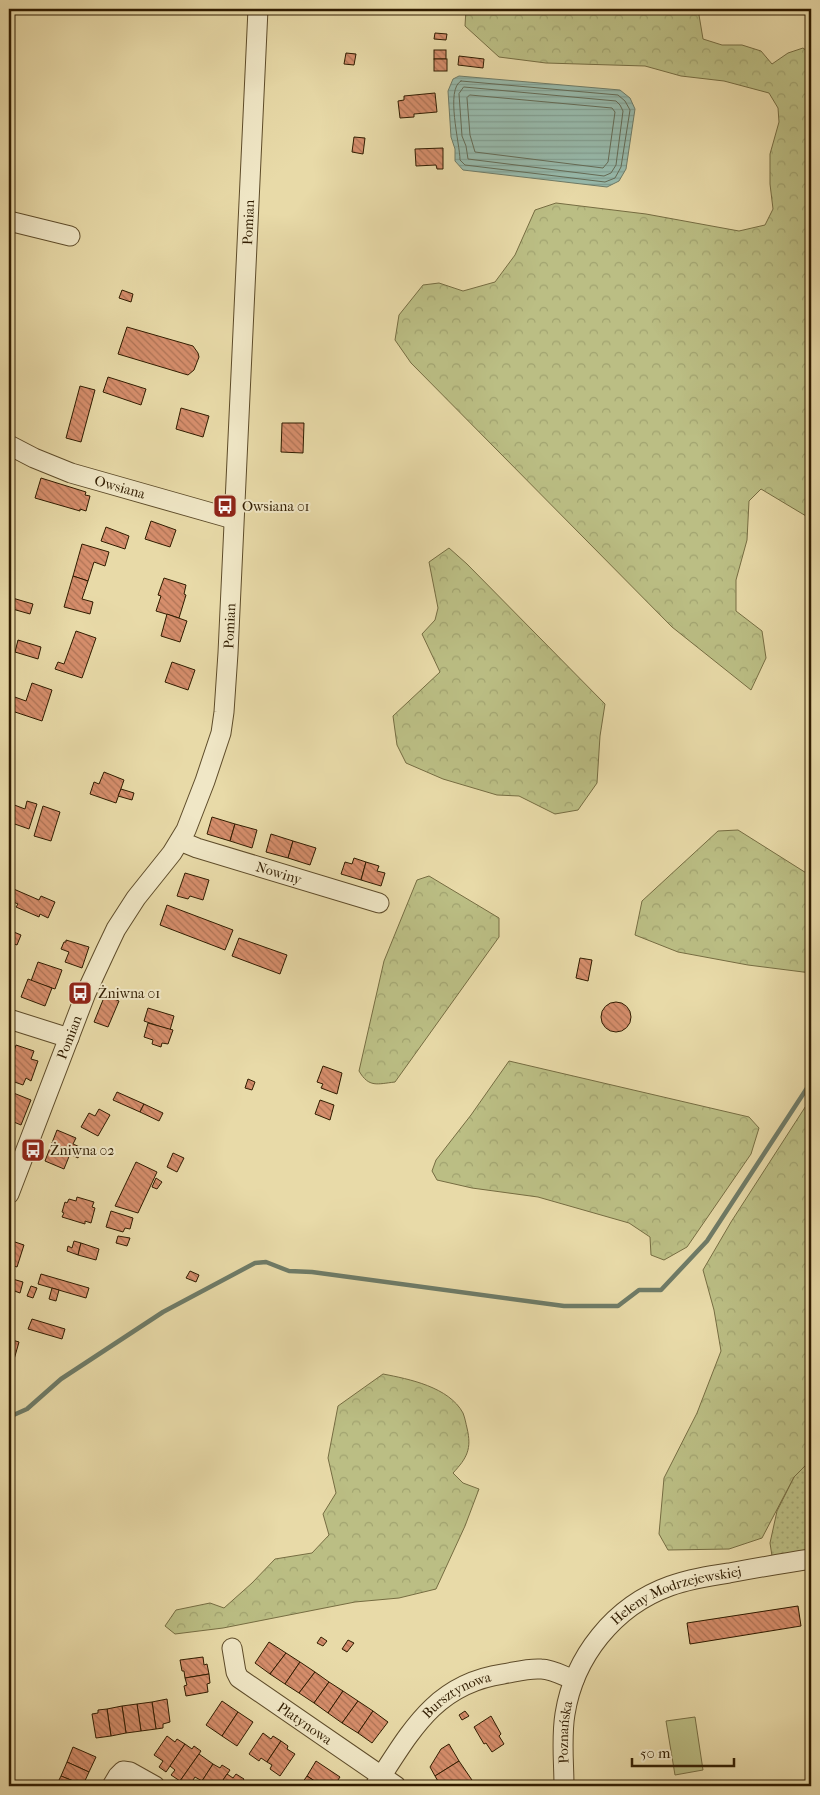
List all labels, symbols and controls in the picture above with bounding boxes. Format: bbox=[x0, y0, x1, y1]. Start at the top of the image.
street label: Pomian bbox=[239, 199, 258, 246]
street label: Owsiana bbox=[93, 472, 148, 502]
bus stop icon: Owsiana 01 bbox=[212, 493, 238, 519]
place label: Owsiana 01 bbox=[242, 498, 310, 515]
street label: Pomian bbox=[220, 603, 239, 649]
street label: Nowiny bbox=[254, 858, 304, 888]
bus stop icon: Żniwna 01 bbox=[67, 980, 93, 1006]
place label: Żniwna 01 bbox=[98, 985, 160, 1002]
street label: Pomian bbox=[53, 1013, 85, 1061]
bus stop icon: Żniwna 02 bbox=[20, 1137, 46, 1163]
place label: Żniwna 02 bbox=[50, 1142, 115, 1159]
street label: Heleny Modrzejewskiej bbox=[607, 1562, 743, 1628]
street label: Bursztynowa bbox=[418, 1668, 493, 1722]
street label: Platynowa bbox=[274, 1698, 336, 1748]
street label: Poznańska bbox=[554, 1698, 576, 1764]
scale bar bbox=[632, 1735, 735, 1767]
text: 50 m bbox=[640, 1744, 671, 1762]

